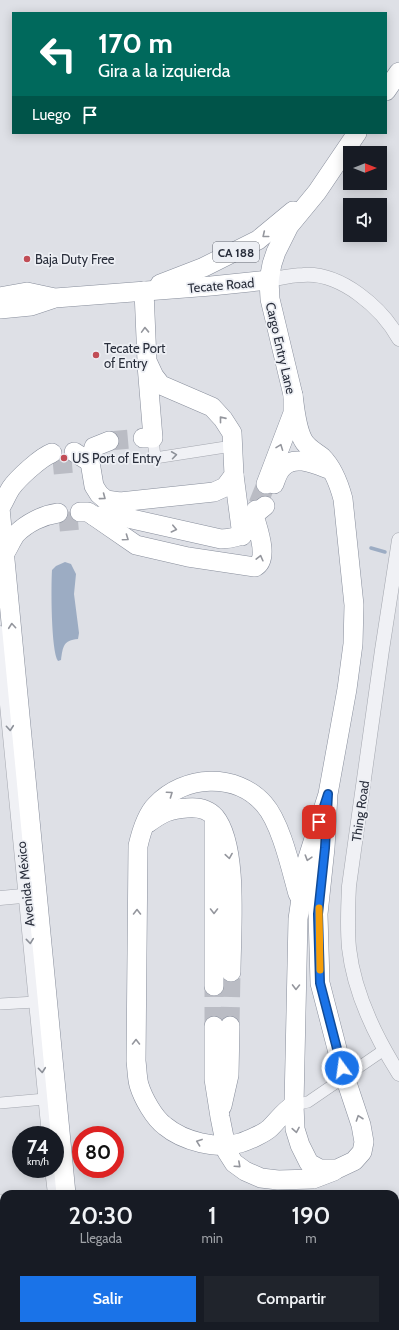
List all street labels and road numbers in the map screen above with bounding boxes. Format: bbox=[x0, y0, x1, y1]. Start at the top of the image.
road number: CA 188 bbox=[213, 242, 259, 262]
street label: Tecate Road bbox=[187, 274, 255, 296]
street label: Cargo Entry Lane bbox=[263, 301, 299, 396]
street label: Thing Road bbox=[348, 779, 372, 843]
street label: Avenida México bbox=[13, 841, 37, 927]

